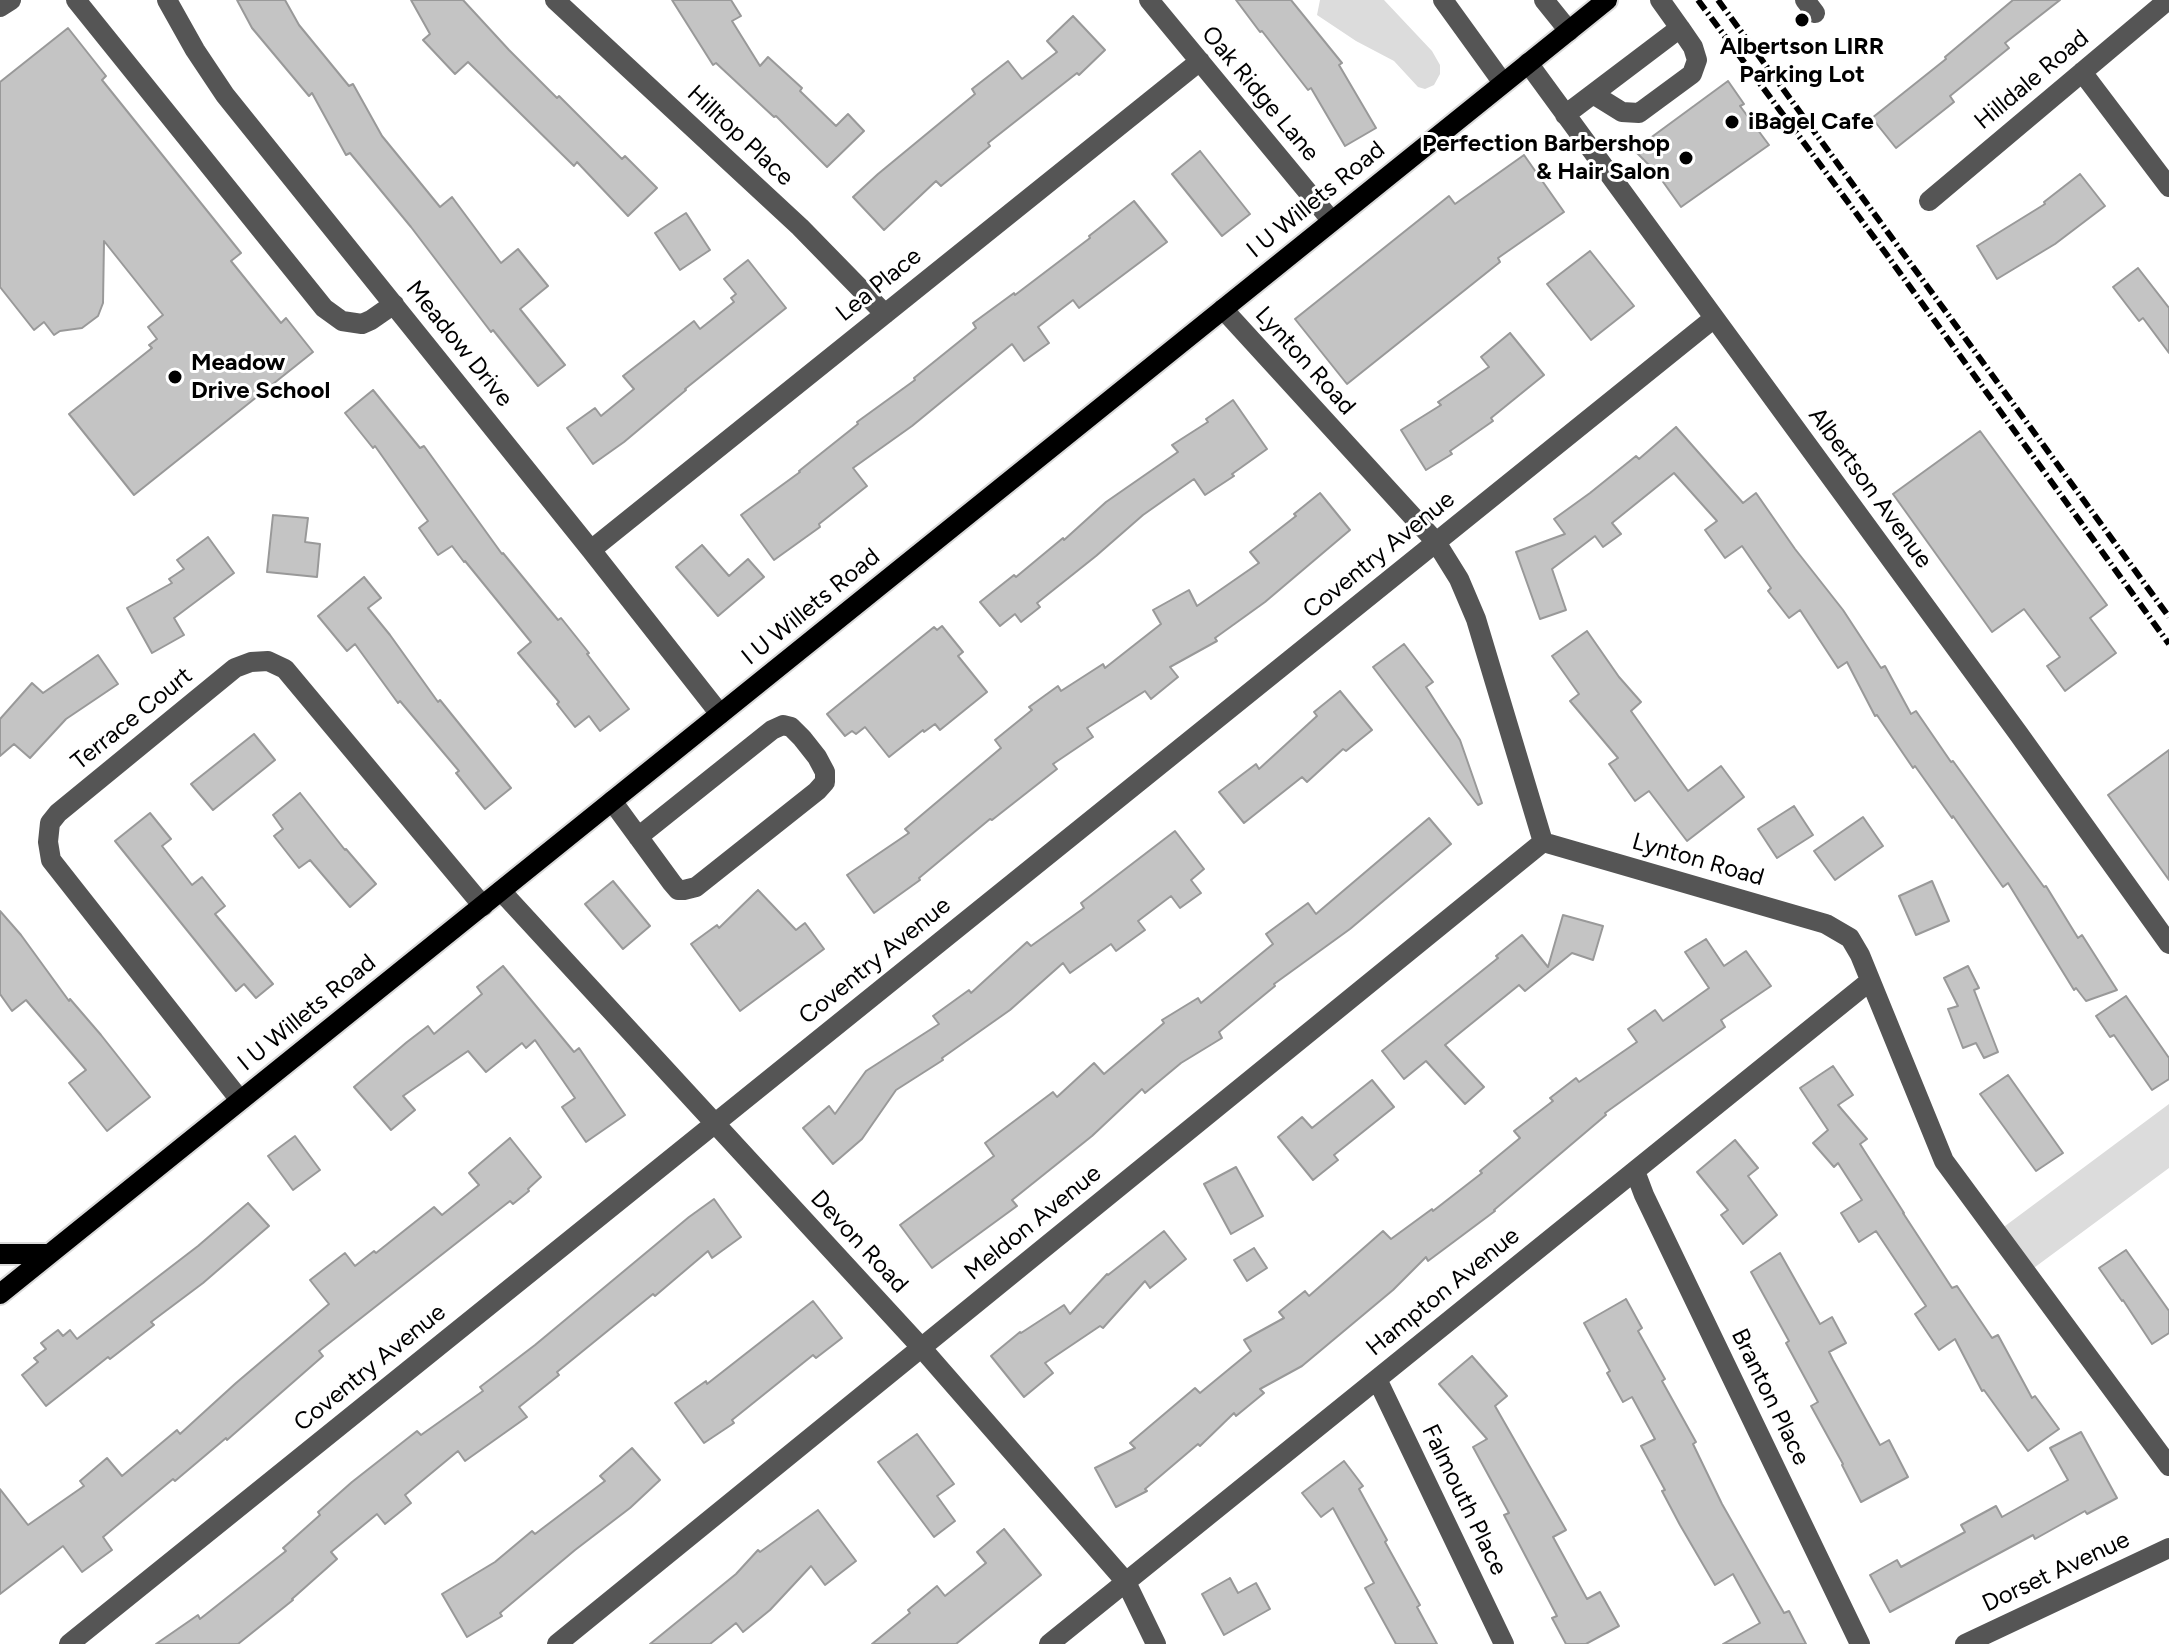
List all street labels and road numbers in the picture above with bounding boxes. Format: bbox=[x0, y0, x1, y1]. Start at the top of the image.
street label: Oak Ridge Lane bbox=[1195, 21, 1325, 167]
street label: Hilldale Road bbox=[1969, 24, 2095, 136]
street label: Hilltop Place bbox=[681, 80, 799, 192]
street label: I U Willets Road bbox=[1241, 136, 1391, 264]
street label: Lea Place bbox=[831, 242, 927, 328]
street label: Meadow Drive bbox=[399, 275, 519, 413]
street label: Lynton Road bbox=[1249, 301, 1361, 421]
street label: Albertson Avenue bbox=[1802, 402, 1938, 574]
street label: Coventry Avenue bbox=[1297, 485, 1461, 625]
street label: I U Willets Road bbox=[736, 543, 886, 671]
street label: Terrace Court bbox=[66, 662, 198, 776]
street label: Lynton Road bbox=[1629, 827, 1767, 893]
street label: Coventry Avenue bbox=[793, 891, 957, 1031]
street label: I U Willets Road bbox=[232, 949, 382, 1077]
street label: Meldon Avenue bbox=[959, 1159, 1107, 1287]
street label: Devon Road bbox=[804, 1185, 914, 1299]
street label: Hampton Avenue bbox=[1361, 1222, 1525, 1362]
street label: Coventry Avenue bbox=[288, 1298, 452, 1438]
street label: Branton Place bbox=[1725, 1324, 1815, 1470]
street label: Falmouth Place bbox=[1415, 1420, 1513, 1580]
street label: Dorset Avenue bbox=[1978, 1525, 2134, 1619]

